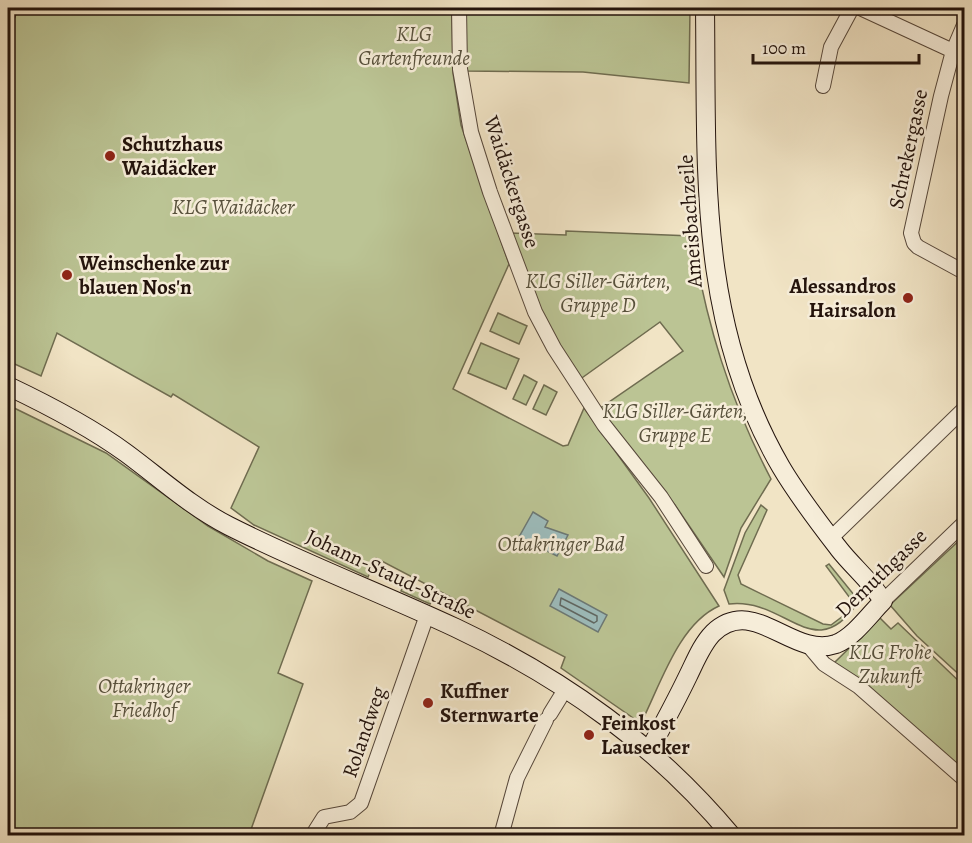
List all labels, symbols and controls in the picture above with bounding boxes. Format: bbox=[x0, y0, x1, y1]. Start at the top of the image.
park label: KLG Gartenfreunde bbox=[358, 20, 470, 72]
scale bar bbox=[753, 27, 920, 65]
text: 100 m bbox=[762, 36, 806, 60]
street label: Schrekergasse bbox=[882, 86, 934, 212]
street label: Waidäckergasse bbox=[477, 111, 547, 252]
place label: Schutzhaus Waidäcker bbox=[121, 130, 223, 182]
marker: Schutzhaus Waidäcker bbox=[103, 149, 117, 163]
street label: Ameisbachzeile bbox=[671, 154, 709, 289]
park label: KLG Waidäcker bbox=[172, 193, 295, 221]
place label: Weinschenke zur blauen Nos'n bbox=[78, 249, 230, 301]
park label: KLG Siller-Gärten, Gruppe D bbox=[525, 267, 671, 319]
marker: Weinschenke zur blauen Nos'n bbox=[60, 268, 74, 282]
place label: Alessandros Hairsalon bbox=[789, 272, 896, 324]
marker: Alessandros Hairsalon bbox=[901, 291, 915, 305]
park label: KLG Siller-Gärten, Gruppe E bbox=[602, 397, 748, 449]
street label: Johann-Staud-Straße bbox=[301, 522, 481, 626]
street label: Demuthgasse bbox=[829, 522, 933, 624]
park label: Ottakringer Bad bbox=[498, 530, 625, 558]
park label: KLG Frohe Zukunft bbox=[848, 638, 932, 690]
park label: Ottakringer Friedhof bbox=[98, 672, 191, 724]
place label: Kuffner Sternwarte bbox=[440, 677, 539, 729]
street label: Rolandweg bbox=[335, 682, 393, 781]
marker: Kuffner Sternwarte bbox=[421, 696, 435, 710]
place label: Feinkost Lausecker bbox=[601, 709, 690, 761]
marker: Feinkost Lausecker bbox=[582, 728, 596, 742]

